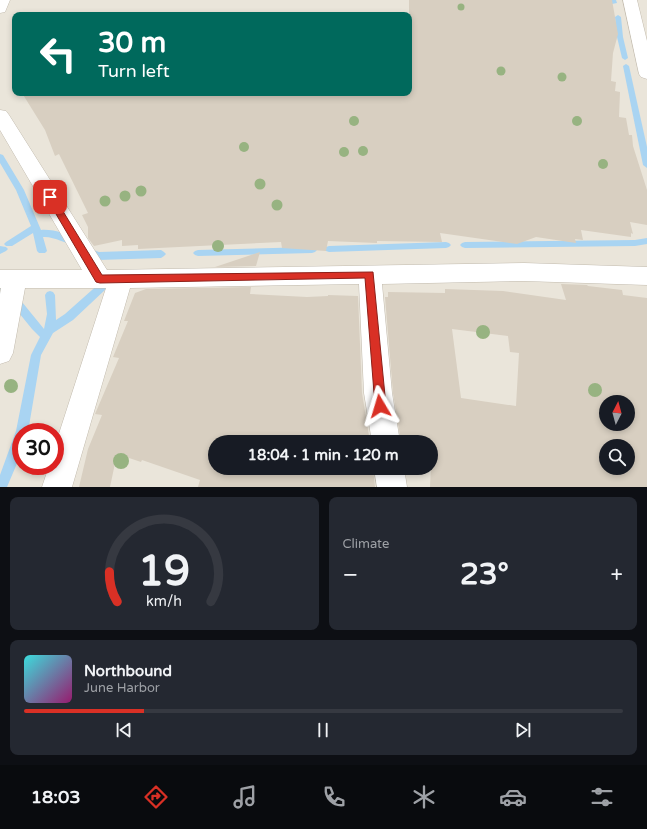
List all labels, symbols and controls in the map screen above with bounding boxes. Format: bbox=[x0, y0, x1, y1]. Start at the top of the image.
text: 30 m bbox=[98, 26, 166, 60]
icon: left bbox=[32, 28, 84, 80]
text: Turn left bbox=[98, 60, 170, 82]
pin bbox=[33, 180, 67, 214]
icon: arrive bbox=[39, 186, 61, 208]
position arrow bbox=[359, 385, 401, 427]
north arrow bbox=[599, 395, 635, 431]
map controls bbox=[599, 395, 635, 475]
speed limit sign: 30 bbox=[12, 423, 64, 475]
button: search bbox=[599, 439, 635, 475]
text: 18:04 · 1 min · 120 m bbox=[248, 446, 398, 464]
text: Climate bbox=[343, 536, 389, 552]
text: 19 bbox=[138, 546, 190, 596]
text: 23° bbox=[460, 556, 509, 593]
text: − bbox=[343, 562, 358, 588]
text: + bbox=[611, 562, 623, 588]
text: km/h bbox=[146, 592, 182, 609]
text: Northbound bbox=[84, 662, 172, 680]
text: June Harbor bbox=[84, 680, 160, 696]
icon: previous bbox=[113, 719, 135, 741]
icon: pause bbox=[312, 719, 334, 741]
icon: next bbox=[512, 719, 534, 741]
icon: directions bbox=[142, 783, 170, 811]
icon: music bbox=[231, 783, 259, 811]
icon: phone bbox=[320, 783, 348, 811]
icon: climate bbox=[410, 783, 438, 811]
icon: car bbox=[499, 783, 527, 811]
icon: filters bbox=[588, 783, 616, 811]
text: 18:03 bbox=[31, 786, 81, 808]

